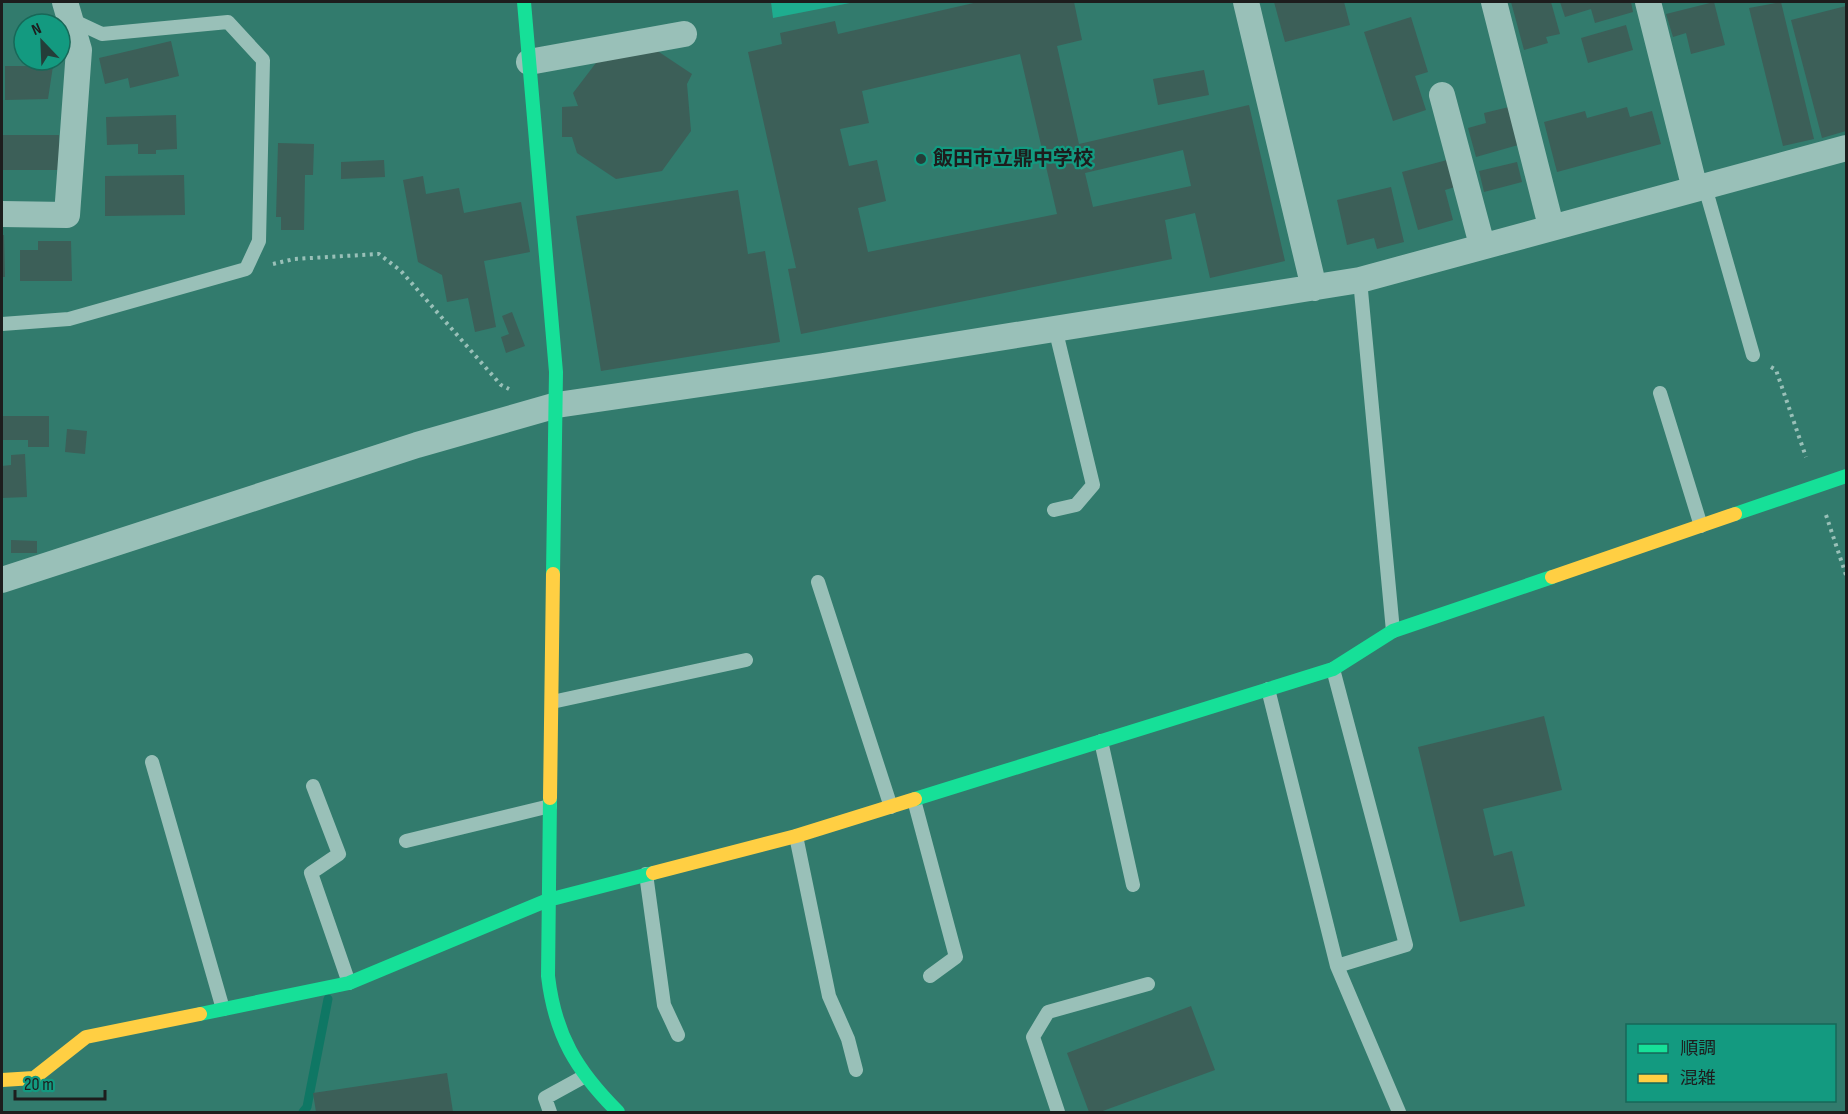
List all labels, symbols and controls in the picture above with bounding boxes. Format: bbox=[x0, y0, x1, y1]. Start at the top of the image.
north arrow bbox=[12, 12, 72, 72]
text: N bbox=[29, 19, 44, 40]
place label: 飯田市立鼎中学校 bbox=[933, 147, 1093, 171]
marker: 飯田市立鼎中学校 bbox=[914, 152, 928, 166]
legend bbox=[1626, 1024, 1836, 1102]
text: 順調 bbox=[1680, 1038, 1716, 1059]
scale bar bbox=[15, 1063, 105, 1101]
text: 混雑 bbox=[1680, 1068, 1716, 1089]
text: 20 m bbox=[24, 1074, 54, 1095]

